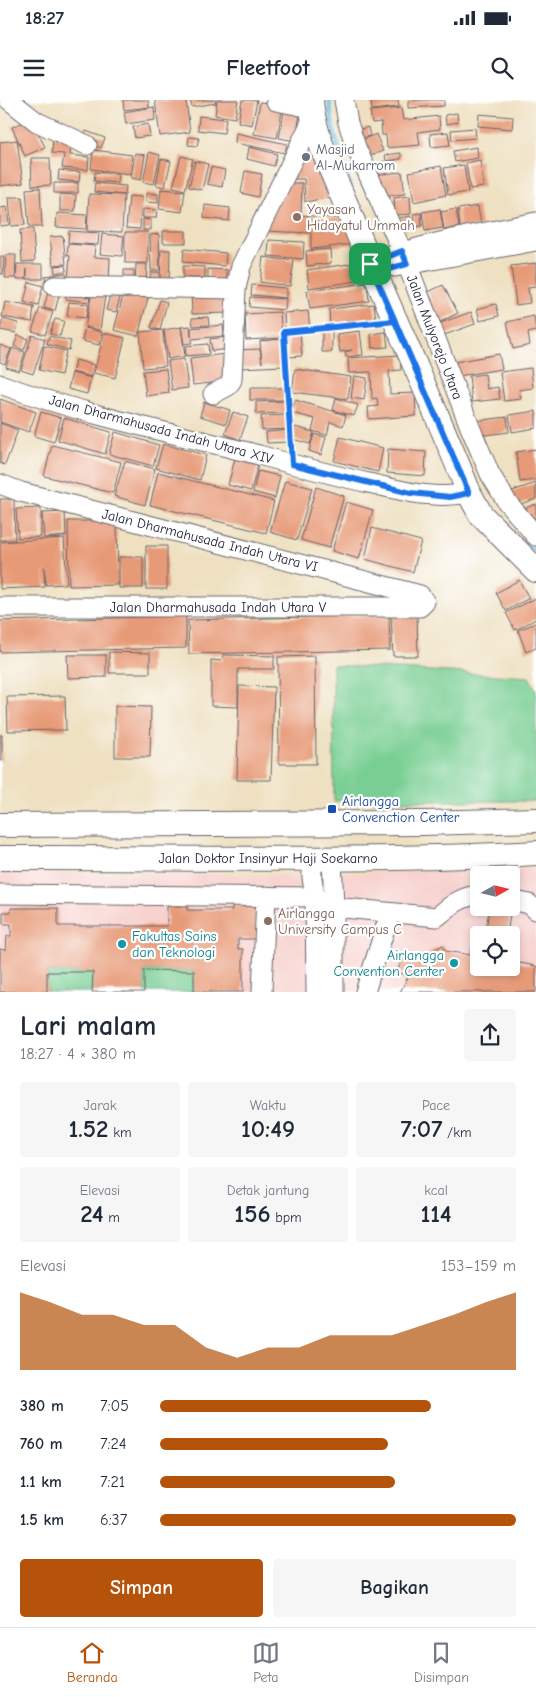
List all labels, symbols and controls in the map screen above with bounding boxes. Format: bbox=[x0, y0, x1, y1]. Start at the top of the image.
text: 18:27 bbox=[25, 7, 64, 29]
icon: menu bbox=[20, 54, 48, 82]
icon: search bbox=[488, 54, 516, 82]
text: Fleetfoot bbox=[226, 55, 310, 81]
place label: Masjid Al-Mukarrom bbox=[316, 141, 395, 174]
marker: Masjid Al-Mukarrom bbox=[300, 151, 312, 163]
place label: Yayasan Hidayatul Ummah bbox=[307, 201, 415, 234]
marker: Yayasan Hidayatul Ummah bbox=[291, 211, 303, 223]
pin bbox=[349, 243, 391, 285]
icon: arrive bbox=[356, 250, 384, 278]
street label: Jalan Mulyorejo Utara bbox=[403, 272, 466, 402]
street label: Jalan Dharmahusada Indah Utara XIV bbox=[47, 391, 275, 468]
street label: Jalan Dharmahusada Indah Utara VI bbox=[100, 505, 320, 576]
street label: Jalan Dharmahusada Indah Utara V bbox=[110, 599, 327, 616]
place label: Airlangga Convenction Center bbox=[342, 793, 460, 826]
marker: Airlangga Convenction Center bbox=[326, 803, 338, 815]
street label: Jalan Doktor Insinyur Haji Soekarno bbox=[158, 850, 378, 867]
north arrow bbox=[470, 866, 520, 916]
map controls bbox=[470, 866, 520, 976]
place label: Airlangga University Campus C bbox=[278, 905, 402, 938]
marker: Airlangga University Campus C bbox=[262, 915, 274, 927]
button: locate bbox=[470, 926, 520, 976]
place label: Fakultas Sains dan Teknologi bbox=[132, 928, 217, 961]
marker: Fakultas Sains dan Teknologi bbox=[116, 938, 128, 950]
place label: Airlangga Convention Center bbox=[333, 947, 444, 980]
marker: Airlangga Convention Center bbox=[448, 957, 460, 969]
button: share bbox=[464, 1009, 516, 1061]
text: Lari malam bbox=[20, 1010, 156, 1042]
text: 18:27 · 4 × 380 m bbox=[20, 1045, 136, 1063]
text: Jarak bbox=[84, 1097, 116, 1114]
text: Waktu bbox=[250, 1097, 286, 1114]
text: Pace bbox=[422, 1097, 450, 1114]
text: 1.52 bbox=[68, 1114, 109, 1143]
text: 10:49 bbox=[241, 1114, 295, 1143]
text: 7:07 bbox=[400, 1114, 442, 1143]
text: km bbox=[109, 1124, 132, 1141]
text: /km bbox=[442, 1124, 472, 1141]
text: Elevasi bbox=[80, 1182, 120, 1199]
text: Detak jantung bbox=[227, 1182, 309, 1199]
text: kcal bbox=[424, 1182, 448, 1199]
text: 24 bbox=[80, 1199, 104, 1228]
text: 156 bbox=[234, 1199, 271, 1228]
text: 114 bbox=[420, 1199, 452, 1228]
text: m bbox=[104, 1209, 120, 1226]
text: bpm bbox=[271, 1209, 302, 1226]
text: Elevasi bbox=[20, 1257, 66, 1275]
text: 153–159 m bbox=[441, 1257, 516, 1275]
text: 380 m bbox=[20, 1397, 64, 1415]
text: 7:05 bbox=[100, 1397, 129, 1415]
text: 760 m bbox=[20, 1435, 62, 1453]
text: 7:24 bbox=[100, 1435, 127, 1453]
text: 1.1 km bbox=[20, 1473, 62, 1491]
text: 7:21 bbox=[100, 1473, 125, 1491]
text: 1.5 km bbox=[20, 1511, 64, 1529]
text: 6:37 bbox=[100, 1511, 127, 1529]
button: Simpan bbox=[20, 1559, 263, 1617]
button: Bagikan bbox=[273, 1559, 516, 1617]
tab: Beranda bbox=[67, 1639, 118, 1686]
tab: Peta bbox=[252, 1639, 280, 1686]
tab: Disimpan bbox=[414, 1639, 469, 1686]

